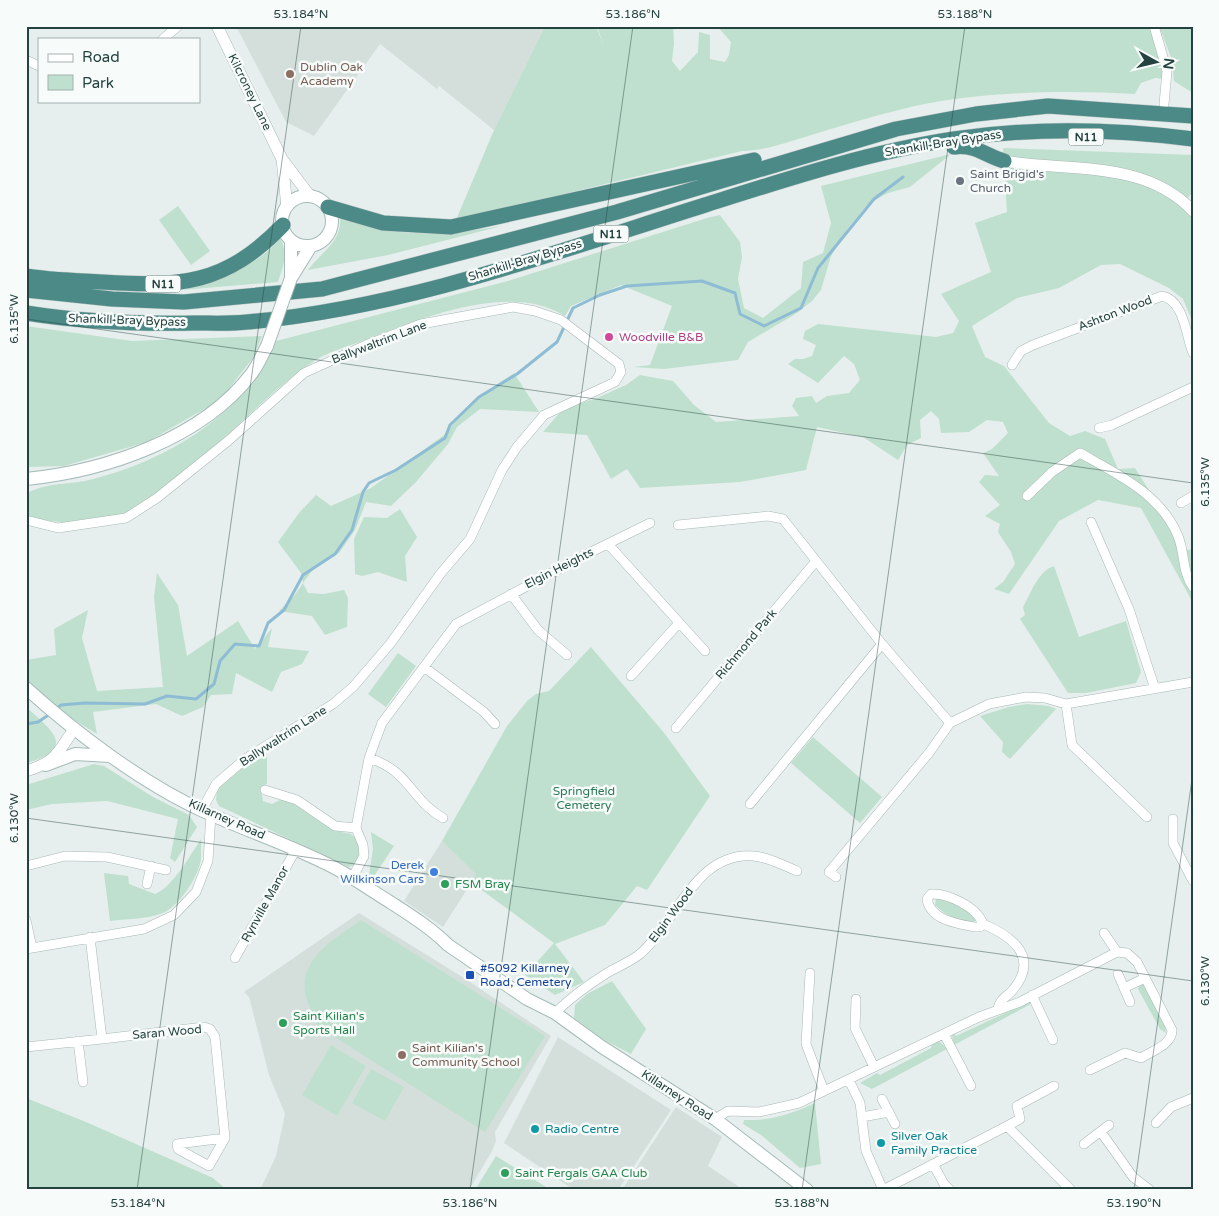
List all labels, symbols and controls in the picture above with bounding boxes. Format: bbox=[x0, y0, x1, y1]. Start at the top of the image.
text: 53.184°N bbox=[274, 7, 328, 21]
text: 53.186°N bbox=[606, 7, 660, 21]
text: 53.188°N bbox=[938, 7, 992, 21]
legend bbox=[38, 38, 200, 102]
north arrow bbox=[1132, 38, 1182, 88]
text: Road bbox=[82, 48, 120, 66]
street label: Kilcroney Lane bbox=[225, 51, 275, 133]
text: N bbox=[1159, 57, 1178, 70]
place label: Dublin Oak Academy bbox=[300, 60, 364, 88]
marker: Dublin Oak Academy bbox=[284, 68, 296, 80]
text: Park bbox=[82, 74, 114, 92]
street label: Shankill-Bray Bypass bbox=[884, 127, 1003, 159]
road number: N11 bbox=[1068, 128, 1104, 146]
place label: Saint Brigid's Church bbox=[970, 167, 1045, 195]
marker: Saint Brigid's Church bbox=[954, 175, 966, 187]
road number: N11 bbox=[594, 225, 628, 242]
street label: Shankill-Bray Bypass bbox=[467, 236, 584, 284]
road number: N11 bbox=[146, 276, 180, 292]
street label: Ashton Wood bbox=[1076, 293, 1154, 333]
text: 6.135°W bbox=[7, 294, 21, 344]
street label: Shankill-Bray Bypass bbox=[68, 311, 186, 329]
street label: Ballywaltrim Lane bbox=[329, 317, 429, 367]
place label: Woodville B&B bbox=[619, 330, 703, 344]
marker: Woodville B&B bbox=[603, 331, 615, 343]
text: 6.135°W bbox=[1198, 457, 1212, 507]
street label: Elgin Heights bbox=[522, 545, 596, 591]
street label: Richmond Park bbox=[713, 606, 780, 682]
street label: Ballywaltrim Lane bbox=[237, 703, 329, 769]
park label: Springfield Cemetery bbox=[553, 784, 615, 812]
text: 6.130°W bbox=[7, 793, 21, 843]
street label: Killarney Road bbox=[187, 796, 267, 842]
place label: Derek Wilkinson Cars bbox=[340, 858, 424, 886]
street label: Rynville Manor bbox=[238, 863, 292, 945]
marker: Derek Wilkinson Cars bbox=[428, 866, 440, 878]
place label: FSM Bray bbox=[455, 877, 511, 891]
marker: FSM Bray bbox=[439, 878, 451, 890]
street label: Elgin Wood bbox=[646, 885, 696, 945]
text: 6.130°W bbox=[1198, 956, 1212, 1006]
place label: #5092 Killarney Road, Cemetery bbox=[480, 961, 572, 989]
marker: #5092 Killarney Road, Cemetery bbox=[464, 969, 476, 981]
place label: Saint Kilian's Sports Hall bbox=[293, 1009, 365, 1037]
marker: Saint Kilian's Sports Hall bbox=[277, 1017, 289, 1029]
street label: Saran Wood bbox=[132, 1022, 202, 1042]
place label: Saint Kilian's Community School bbox=[412, 1041, 520, 1069]
marker: Saint Kilian's Community School bbox=[396, 1049, 408, 1061]
street label: Killarney Road bbox=[639, 1067, 715, 1123]
place label: Radio Centre bbox=[545, 1122, 619, 1136]
marker: Radio Centre bbox=[529, 1123, 541, 1135]
place label: Silver Oak Family Practice bbox=[891, 1129, 977, 1157]
marker: Silver Oak Family Practice bbox=[875, 1137, 887, 1149]
place label: Saint Fergals GAA Club bbox=[515, 1166, 647, 1180]
marker: Saint Fergals GAA Club bbox=[499, 1167, 511, 1179]
text: 53.184°N bbox=[111, 1196, 165, 1210]
text: 53.186°N bbox=[443, 1196, 497, 1210]
text: 53.188°N bbox=[775, 1196, 829, 1210]
text: 53.190°N bbox=[1107, 1196, 1161, 1210]

